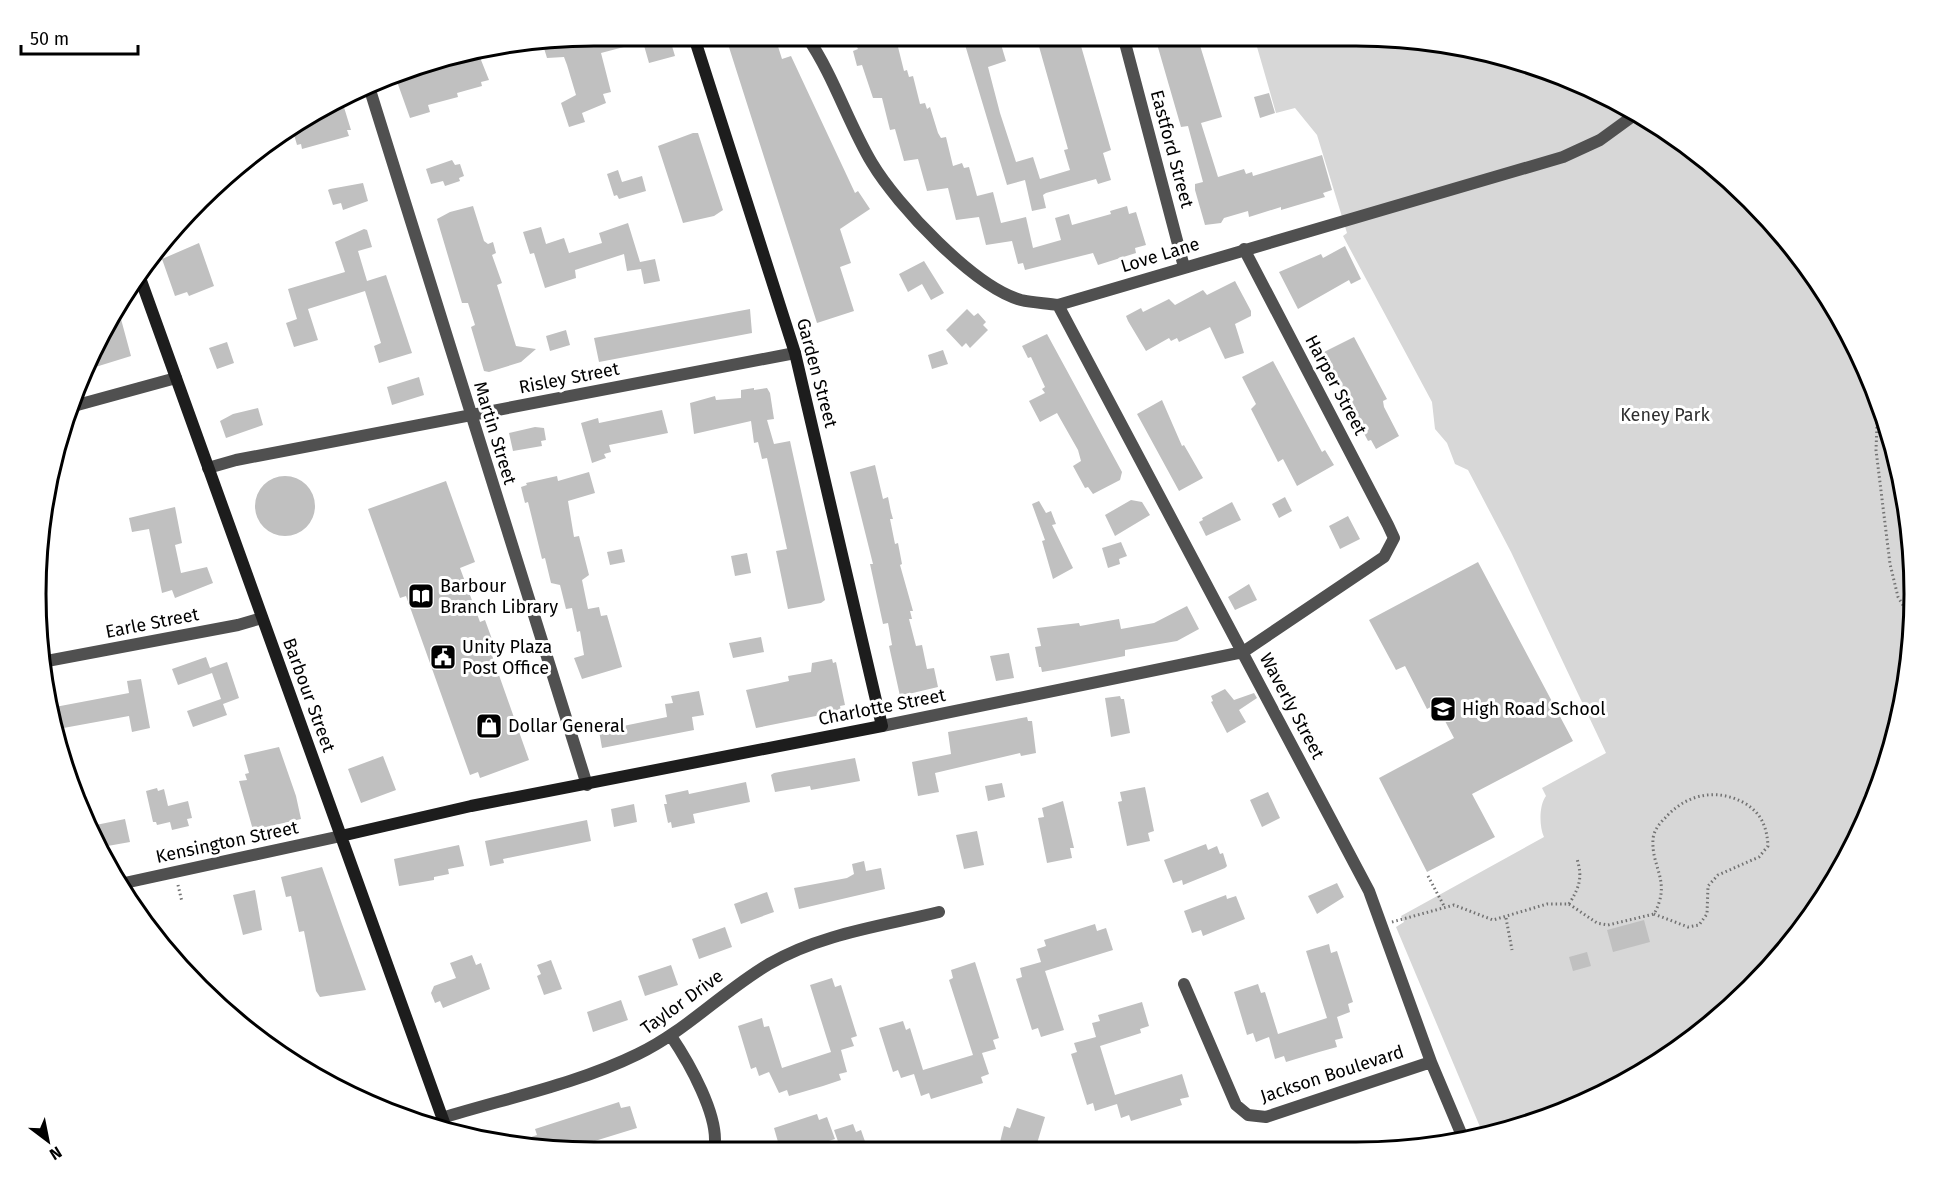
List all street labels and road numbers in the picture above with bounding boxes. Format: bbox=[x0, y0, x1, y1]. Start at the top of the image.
street label: Eastford Street bbox=[1146, 88, 1198, 211]
street label: Love Lane bbox=[1118, 233, 1202, 277]
street label: Garden Street bbox=[792, 316, 842, 431]
street label: Harper Street bbox=[1300, 331, 1372, 439]
street label: Risley Street bbox=[517, 357, 622, 399]
street label: Martin Street bbox=[469, 379, 521, 488]
street label: Earle Street bbox=[103, 603, 201, 643]
street label: Barbour Street bbox=[278, 635, 340, 756]
street label: Waverly Street bbox=[1255, 649, 1329, 763]
street label: Charlotte Street bbox=[817, 684, 948, 730]
street label: Kensington Street bbox=[154, 816, 301, 868]
street label: Taylor Drive bbox=[637, 965, 727, 1039]
street label: Jackson Boulevard bbox=[1257, 1040, 1407, 1108]

